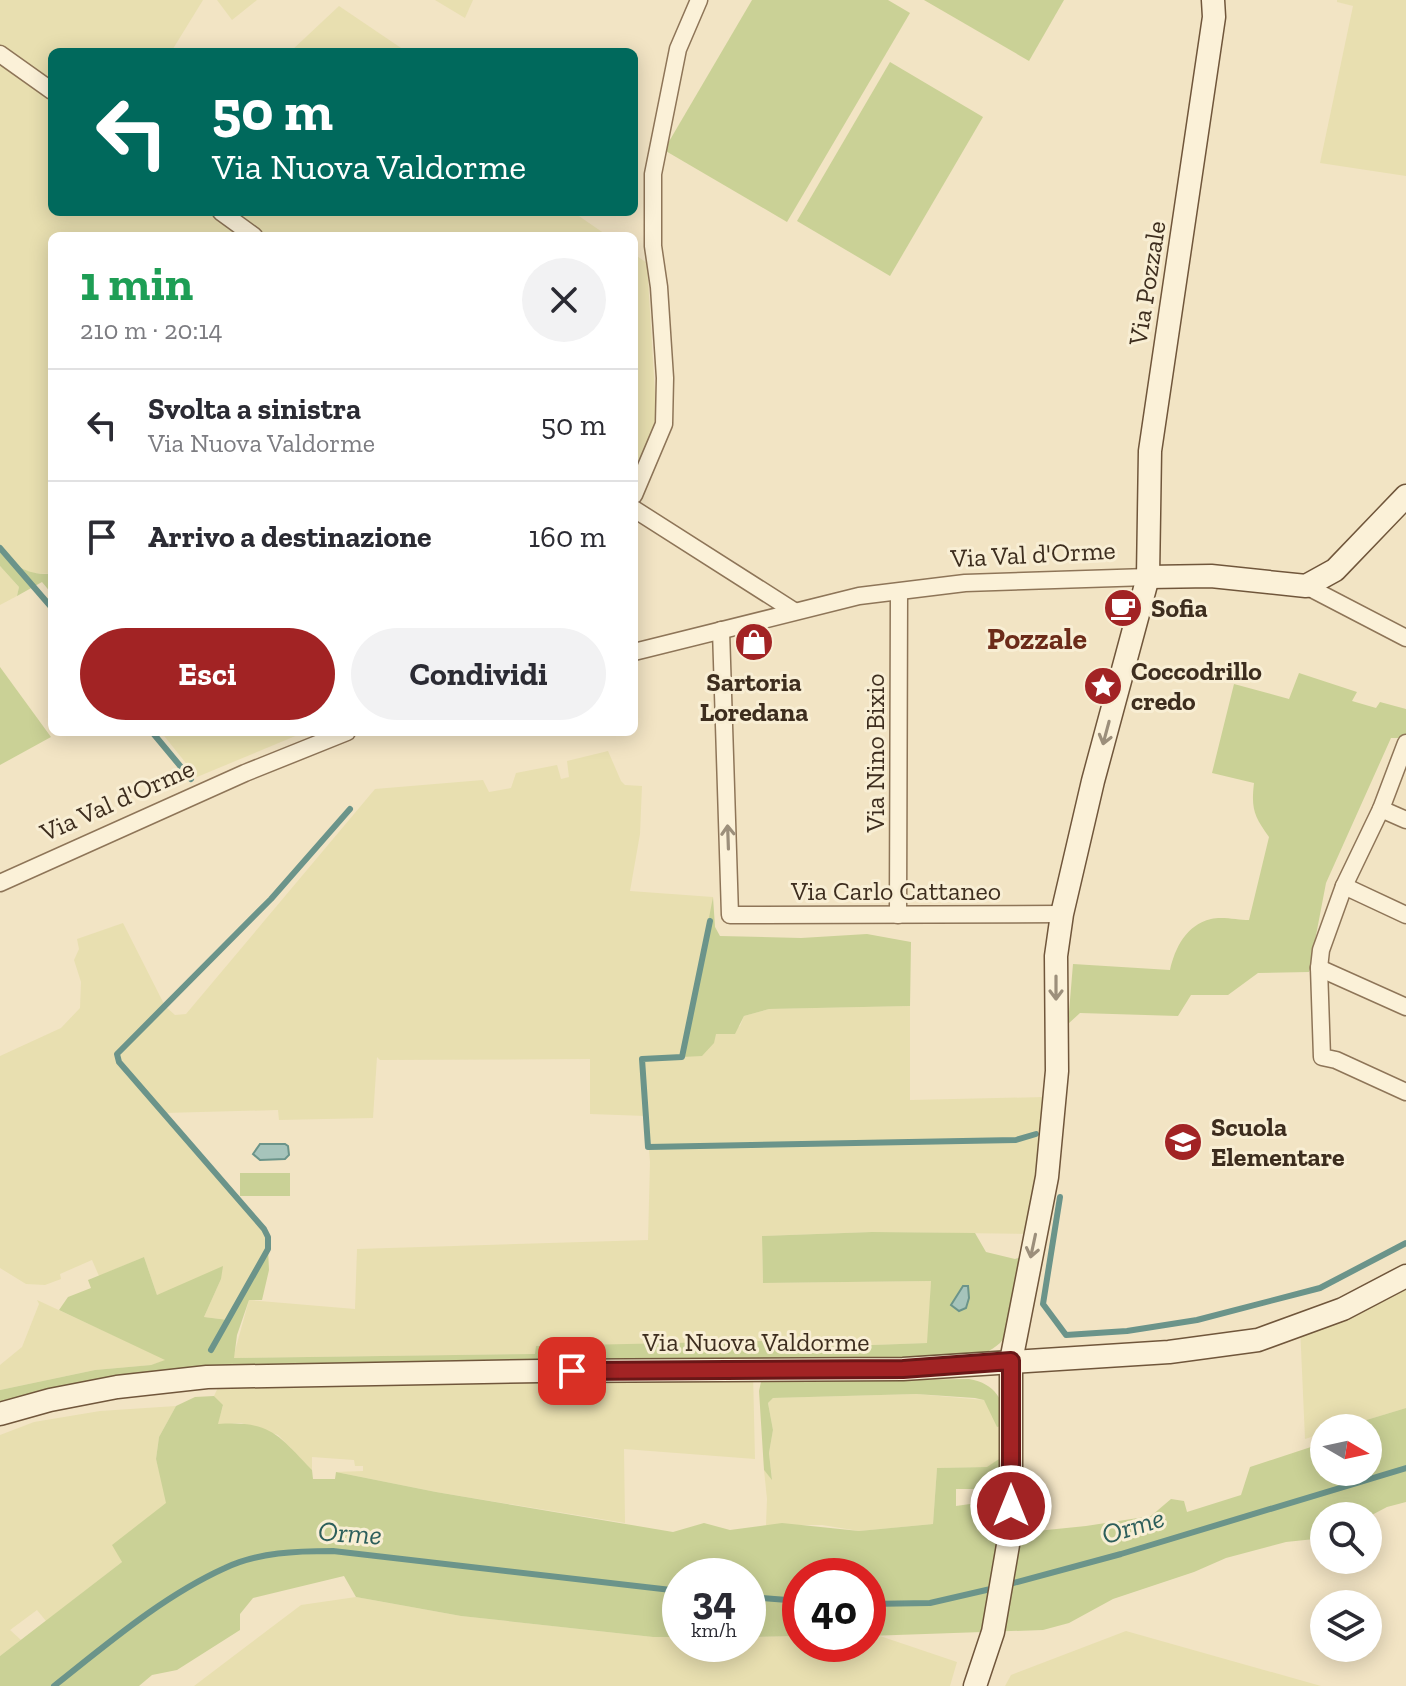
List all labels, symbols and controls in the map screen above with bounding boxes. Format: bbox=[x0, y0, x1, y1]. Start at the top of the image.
text: 50 m bbox=[212, 77, 333, 144]
icon: left bbox=[80, 80, 184, 184]
text: Via Nuova Valdorme bbox=[212, 145, 526, 188]
street label: Via Pozzale bbox=[1121, 218, 1173, 349]
text: 1 min bbox=[80, 255, 193, 312]
button: close bbox=[522, 258, 606, 342]
text: 210 m · 20:14 bbox=[80, 314, 222, 346]
text: Svolta a sinistra bbox=[148, 391, 361, 427]
icon: left bbox=[80, 403, 124, 447]
text: 50 m bbox=[541, 407, 606, 443]
text: Via Nuova Valdorme bbox=[148, 427, 375, 459]
icon: arrive bbox=[80, 515, 124, 559]
text: Arrivo a destinazione bbox=[148, 519, 432, 555]
text: 160 m bbox=[529, 519, 606, 555]
street label: Via Val d'Orme bbox=[949, 534, 1116, 574]
cafe icon: Sofia bbox=[1102, 587, 1144, 629]
place label: Sofia bbox=[1151, 592, 1208, 624]
shop icon: Sartoria Loredana bbox=[733, 621, 775, 663]
district label: Pozzale bbox=[987, 621, 1087, 657]
button: Esci bbox=[80, 628, 335, 720]
button: Condividi bbox=[351, 628, 606, 720]
place label: Coccodrillo credo bbox=[1131, 655, 1262, 717]
place icon: Coccodrillo credo bbox=[1082, 665, 1124, 707]
place label: Sartoria Loredana bbox=[700, 666, 808, 728]
street label: Via Nino Bixio bbox=[859, 673, 891, 834]
one-way arrow bbox=[1097, 720, 1112, 746]
street label: Via Val d'Orme bbox=[34, 752, 199, 849]
one-way arrow bbox=[720, 824, 735, 851]
street label: Via Carlo Cattaneo bbox=[790, 875, 1001, 907]
one-way arrow bbox=[1048, 974, 1064, 1001]
place label: Scuola Elementare bbox=[1211, 1111, 1345, 1173]
school or university icon: Scuola Elementare bbox=[1162, 1121, 1204, 1163]
one-way arrow bbox=[1025, 1232, 1040, 1258]
street label: Via Nuova Valdorme bbox=[642, 1326, 869, 1358]
pin bbox=[538, 1337, 606, 1405]
icon: arrive bbox=[550, 1349, 594, 1393]
north arrow bbox=[1310, 1414, 1382, 1486]
map controls bbox=[1310, 1414, 1382, 1662]
position arrow bbox=[969, 1464, 1053, 1548]
water label: Orme bbox=[1098, 1501, 1168, 1551]
button: search bbox=[1310, 1502, 1382, 1574]
water label: Orme bbox=[317, 1514, 383, 1552]
speed limit sign: 40 bbox=[782, 1558, 886, 1662]
text: 34 bbox=[692, 1576, 736, 1624]
button: layers bbox=[1310, 1590, 1382, 1662]
text: km/h bbox=[691, 1618, 737, 1642]

